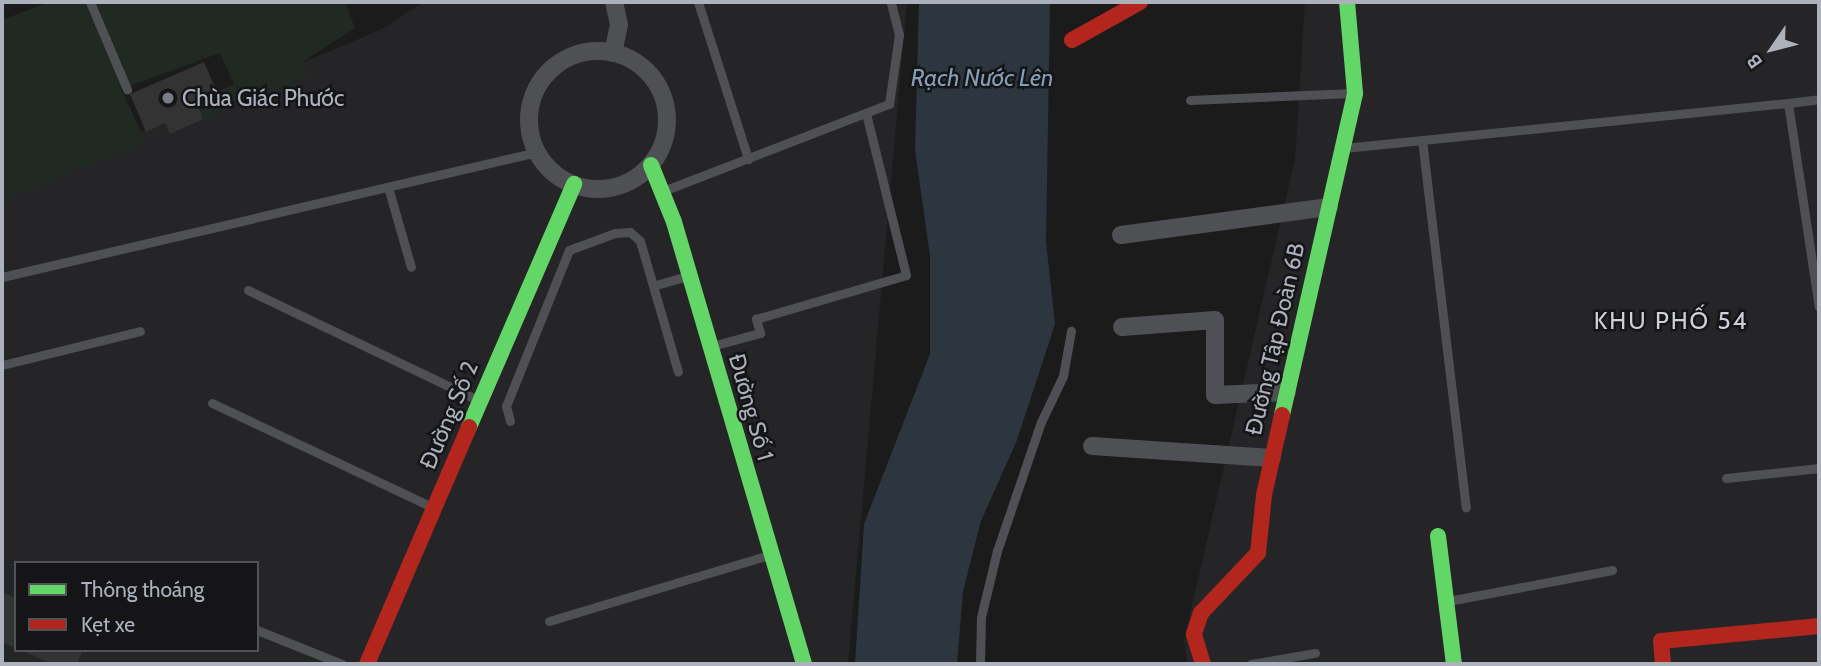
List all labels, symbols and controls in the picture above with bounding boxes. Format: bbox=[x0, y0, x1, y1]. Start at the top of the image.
north arrow bbox=[1737, 14, 1807, 84]
text: B bbox=[1742, 50, 1767, 73]
water label: Rạch Nước Lên bbox=[911, 64, 1053, 92]
place label: Chùa Giác Phước bbox=[182, 84, 344, 112]
marker: Chùa Giác Phước bbox=[160, 90, 176, 106]
street label: Đường Tập Đoàn 6B bbox=[1239, 240, 1311, 438]
district label: KHU PHỐ 54 bbox=[1595, 307, 1747, 335]
street label: Đường Số 1 bbox=[723, 350, 779, 464]
street label: Đường Số 2 bbox=[414, 357, 484, 473]
legend bbox=[14, 561, 259, 652]
text: Thông thoáng bbox=[81, 577, 204, 602]
text: Kẹt xe bbox=[81, 612, 135, 637]

